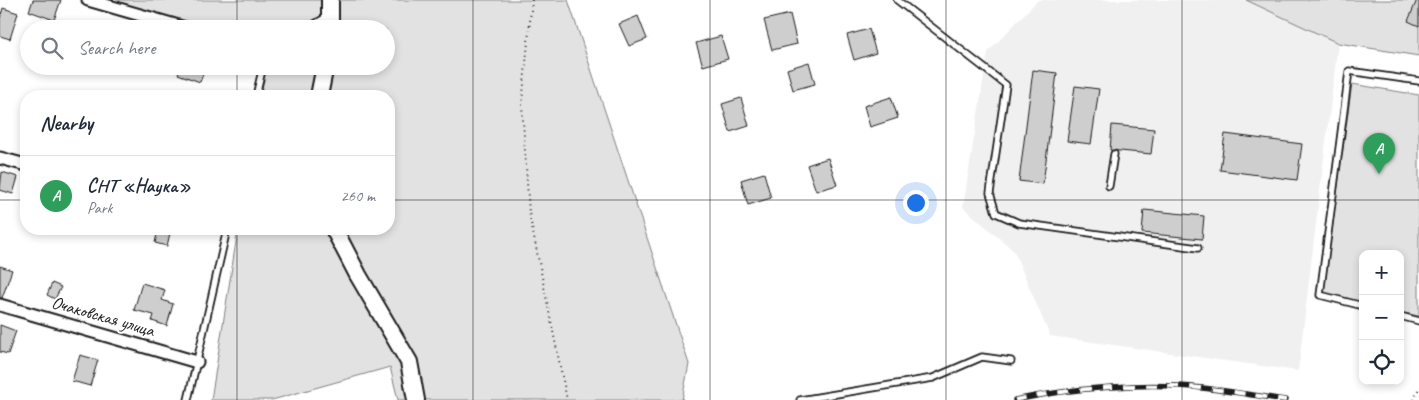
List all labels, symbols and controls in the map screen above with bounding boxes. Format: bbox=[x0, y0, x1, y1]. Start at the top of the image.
search box bbox=[20, 20, 395, 75]
icon: search bbox=[38, 34, 66, 62]
text: Search here bbox=[78, 36, 155, 60]
text: Nearby bbox=[40, 110, 93, 136]
pin: A bbox=[1363, 133, 1395, 174]
text: СНТ «Наука» bbox=[87, 174, 191, 198]
text: A bbox=[52, 186, 60, 206]
text: 260 m bbox=[341, 186, 375, 206]
your location bbox=[903, 190, 929, 216]
text: Park bbox=[87, 198, 112, 218]
map controls bbox=[1359, 250, 1404, 385]
button: + bbox=[1359, 250, 1404, 295]
street label: Очаковская улица bbox=[49, 291, 158, 341]
button: − bbox=[1359, 295, 1404, 340]
button: locate bbox=[1359, 340, 1404, 385]

